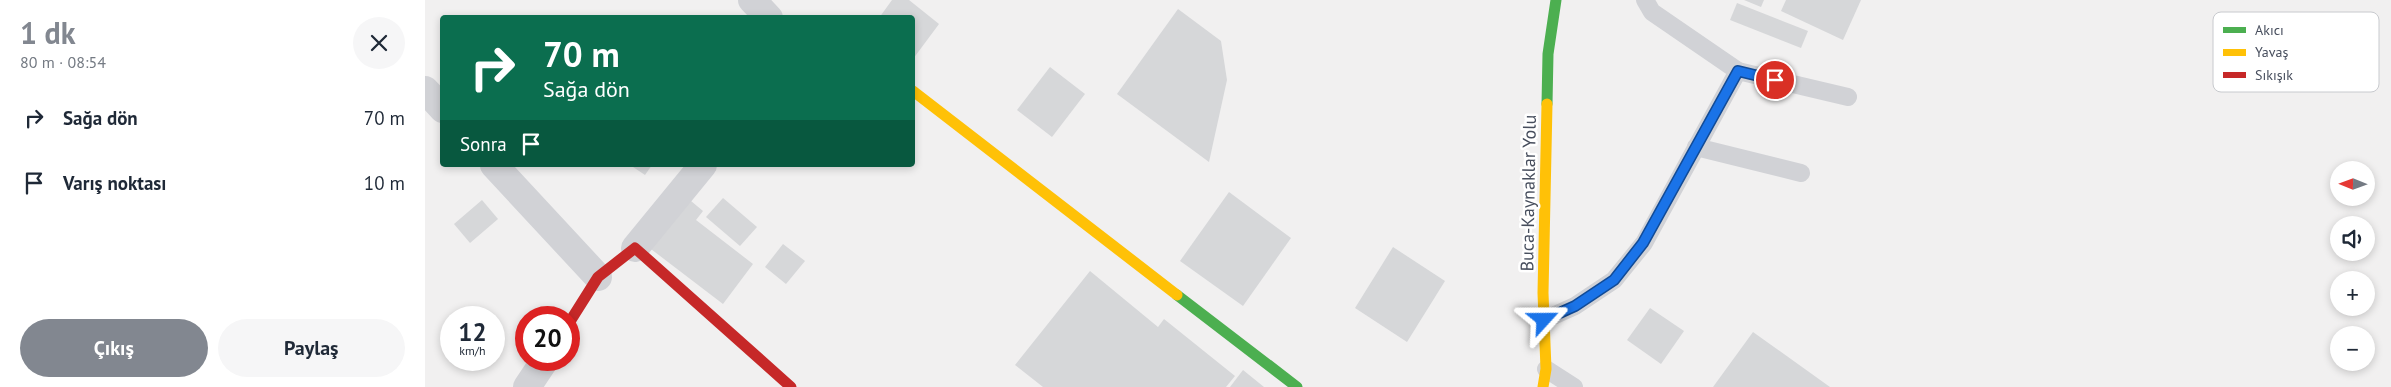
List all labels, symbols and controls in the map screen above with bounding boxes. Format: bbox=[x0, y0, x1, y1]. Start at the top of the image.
legend bbox=[2213, 12, 2379, 92]
text: 1 dk bbox=[20, 13, 76, 52]
button: close bbox=[353, 17, 405, 69]
text: Akıcı bbox=[2255, 21, 2284, 39]
text: 70 m bbox=[543, 31, 620, 77]
icon: right bbox=[460, 35, 525, 100]
text: Yavaş bbox=[2255, 43, 2288, 61]
text: 80 m · 08:54 bbox=[20, 52, 106, 72]
pin bbox=[1754, 59, 1796, 101]
icon: arrive bbox=[1761, 66, 1789, 94]
text: Sıkışık bbox=[2255, 66, 2293, 84]
text: Sağa dön bbox=[543, 75, 630, 103]
icon: right bbox=[20, 104, 48, 132]
text: Sağa dön bbox=[63, 106, 138, 130]
text: 70 m bbox=[364, 106, 405, 130]
street label: Buca-Kaynaklar Yolu bbox=[1515, 114, 1541, 272]
icon: arrive bbox=[517, 130, 545, 158]
text: Sonra bbox=[460, 132, 507, 156]
north arrow bbox=[2330, 161, 2375, 206]
map controls bbox=[2330, 161, 2375, 371]
icon: arrive bbox=[20, 169, 48, 197]
text: Varış noktası bbox=[63, 171, 166, 195]
text: 10 m bbox=[364, 171, 405, 195]
button: sound bbox=[2330, 216, 2375, 261]
button: + bbox=[2330, 271, 2375, 316]
position arrow bbox=[1517, 293, 1569, 345]
speed limit sign: 20 bbox=[515, 306, 580, 371]
text: 12 bbox=[458, 316, 487, 348]
button: Çıkış bbox=[20, 319, 208, 377]
button: Paylaş bbox=[218, 319, 405, 377]
button: − bbox=[2330, 326, 2375, 371]
text: km/h bbox=[459, 343, 486, 358]

